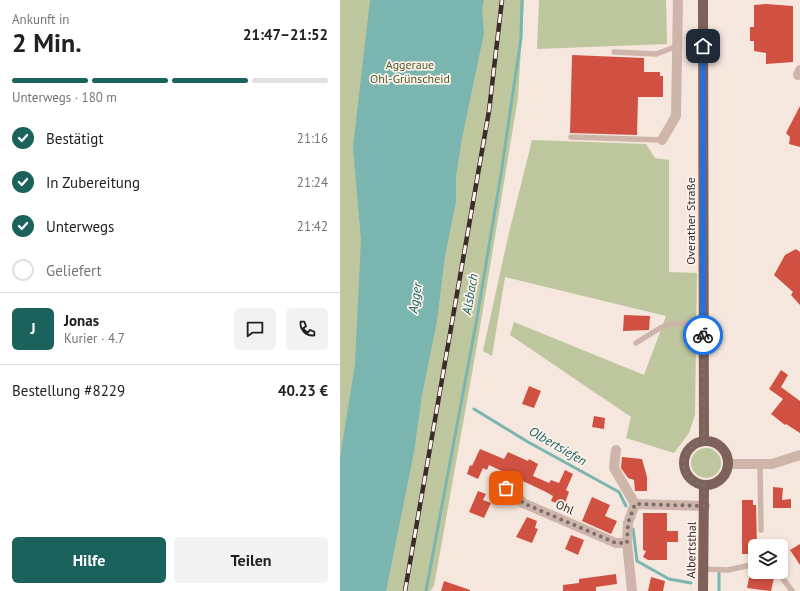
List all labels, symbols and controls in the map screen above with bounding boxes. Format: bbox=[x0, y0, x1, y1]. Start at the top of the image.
text: Ankunft in bbox=[12, 11, 69, 28]
text: 21:47–21:52 bbox=[243, 25, 328, 44]
text: 2 Min. bbox=[12, 26, 82, 59]
pin bbox=[686, 29, 720, 63]
icon: home bbox=[692, 35, 714, 57]
park label: Aggeraue Ohl-Grünscheid bbox=[370, 57, 450, 86]
text: Unterwegs · 180 m bbox=[12, 89, 117, 106]
icon: check bbox=[12, 127, 34, 149]
text: Bestätigt bbox=[46, 129, 103, 148]
text: 21:16 bbox=[297, 130, 328, 147]
icon: check bbox=[12, 171, 34, 193]
text: In Zubereitung bbox=[46, 173, 140, 192]
text: 21:24 bbox=[297, 174, 328, 191]
street label: Overather Straße bbox=[683, 177, 698, 265]
icon: check bbox=[12, 215, 34, 237]
text: Unterwegs bbox=[46, 217, 114, 236]
text: 21:42 bbox=[297, 218, 328, 235]
text: Geliefert bbox=[46, 261, 102, 280]
water label: Alsbach bbox=[458, 272, 482, 317]
water label: Agger bbox=[404, 281, 426, 315]
button: chat bbox=[234, 308, 276, 350]
button: phone bbox=[286, 308, 328, 350]
text: Jonas bbox=[64, 311, 99, 330]
courier bbox=[683, 315, 723, 355]
text: J bbox=[30, 319, 36, 338]
icon: bike bbox=[692, 324, 714, 346]
text: Kurier · 4.7 bbox=[64, 330, 125, 347]
text: Bestellung #8229 bbox=[12, 381, 125, 400]
text: 40.23 € bbox=[278, 381, 328, 400]
water label: Olbertsiefen bbox=[526, 423, 590, 469]
pin bbox=[489, 471, 523, 505]
icon: bag bbox=[495, 477, 517, 499]
street label: Ohl bbox=[554, 497, 577, 518]
street label: Albertsthal bbox=[683, 521, 699, 579]
button: Hilfe bbox=[12, 537, 166, 583]
button: Teilen bbox=[174, 537, 328, 583]
map controls bbox=[748, 539, 788, 579]
button: layers bbox=[748, 539, 788, 579]

